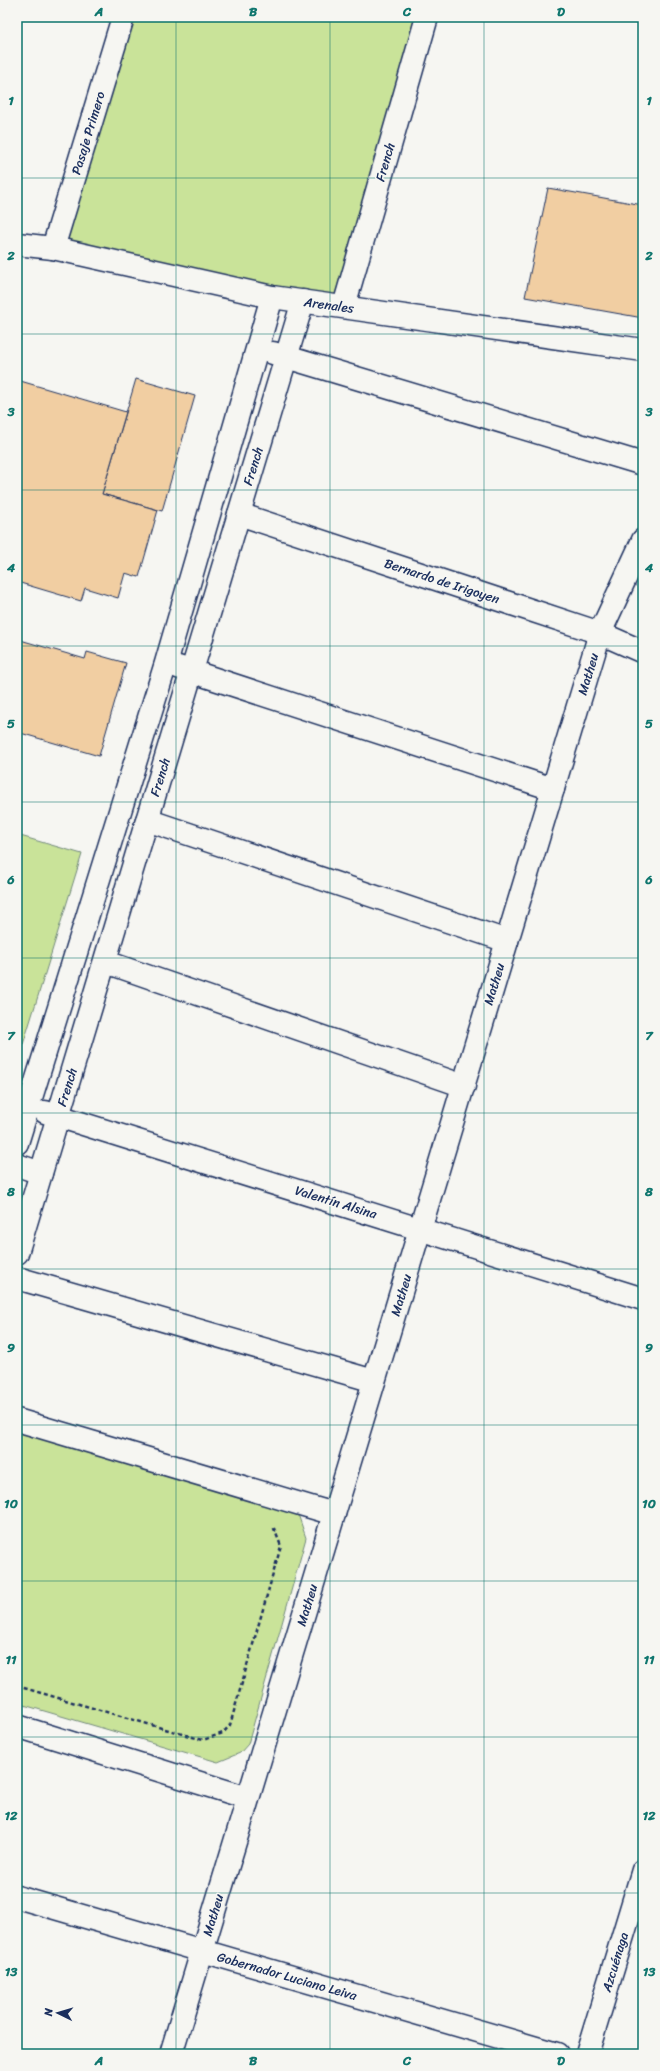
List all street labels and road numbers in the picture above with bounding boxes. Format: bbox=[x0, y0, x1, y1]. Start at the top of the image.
street label: Pasaje Primero bbox=[64, 88, 112, 178]
street label: French bbox=[369, 140, 402, 184]
street label: Arenales bbox=[302, 290, 356, 320]
street label: French bbox=[236, 444, 270, 488]
street label: Bernardo de Irigoyen bbox=[381, 551, 503, 611]
street label: Matheu bbox=[571, 650, 605, 698]
street label: French bbox=[143, 755, 177, 799]
street label: Matheu bbox=[477, 960, 511, 1008]
street label: French bbox=[50, 1065, 84, 1109]
street label: Valentín Alsina bbox=[292, 1179, 380, 1226]
street label: Matheu bbox=[384, 1271, 418, 1319]
street label: Matheu bbox=[290, 1581, 324, 1629]
street label: Matheu bbox=[196, 1891, 230, 1939]
street label: Azcuénaga bbox=[595, 1929, 635, 1996]
street label: Gobernador Luciano Leiva bbox=[214, 1945, 360, 2007]

